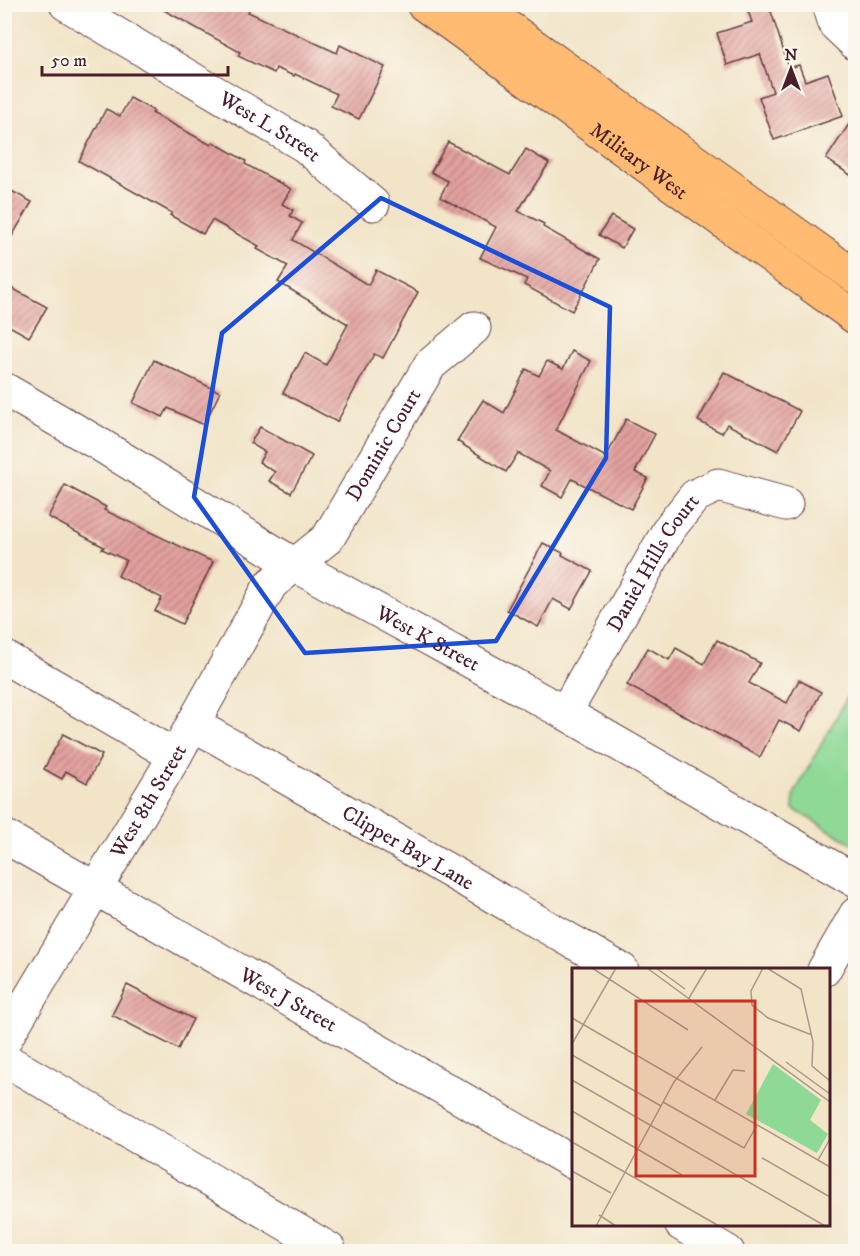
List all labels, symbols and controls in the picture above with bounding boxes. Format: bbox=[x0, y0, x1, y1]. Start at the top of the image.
scale bar bbox=[42, 39, 228, 77]
north arrow bbox=[761, 39, 821, 99]
text: N bbox=[784, 45, 798, 65]
text: 50 m bbox=[51, 50, 87, 72]
street label: West L Street bbox=[213, 85, 326, 168]
street label: Military West bbox=[584, 117, 693, 206]
street label: Dominic Court bbox=[341, 384, 427, 506]
street label: Daniel Hills Court bbox=[602, 489, 706, 637]
street label: West K Street bbox=[370, 600, 484, 678]
street label: West 8th Street bbox=[104, 740, 193, 864]
street label: Clipper Bay Lane bbox=[337, 800, 479, 896]
street label: West J Street bbox=[234, 961, 342, 1038]
inset map bbox=[572, 968, 830, 1226]

